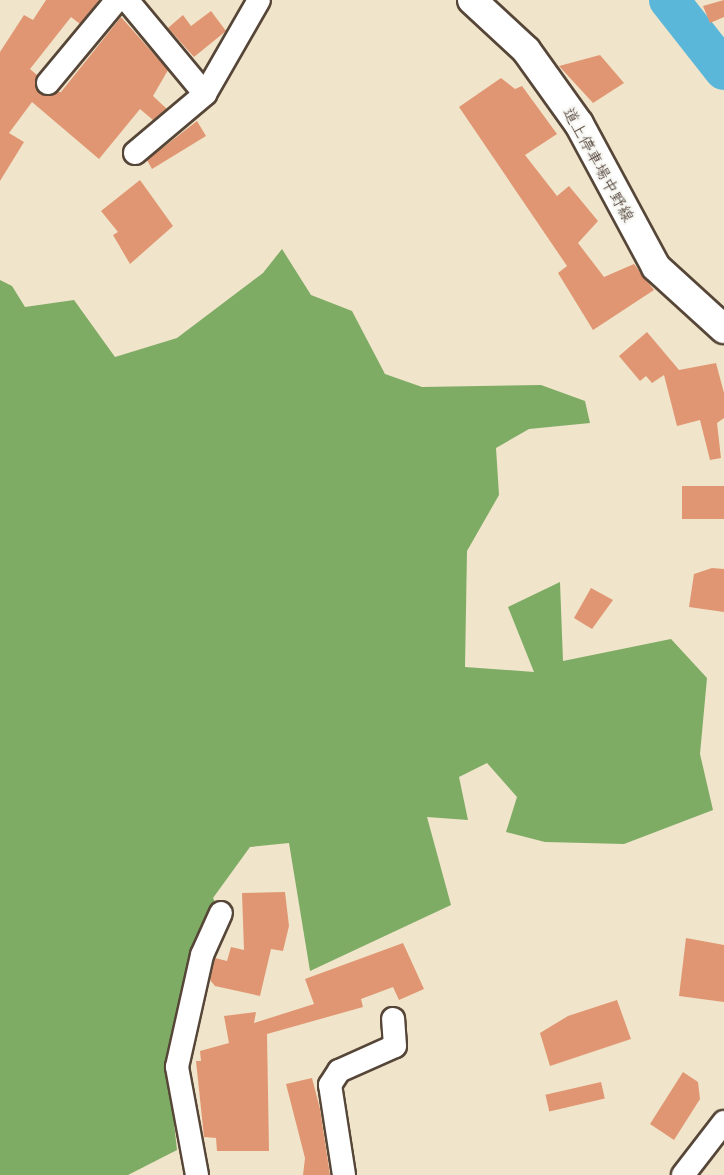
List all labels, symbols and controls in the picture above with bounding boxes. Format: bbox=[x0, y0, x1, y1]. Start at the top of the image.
street label: 道上停車場中野線 bbox=[559, 104, 637, 226]

